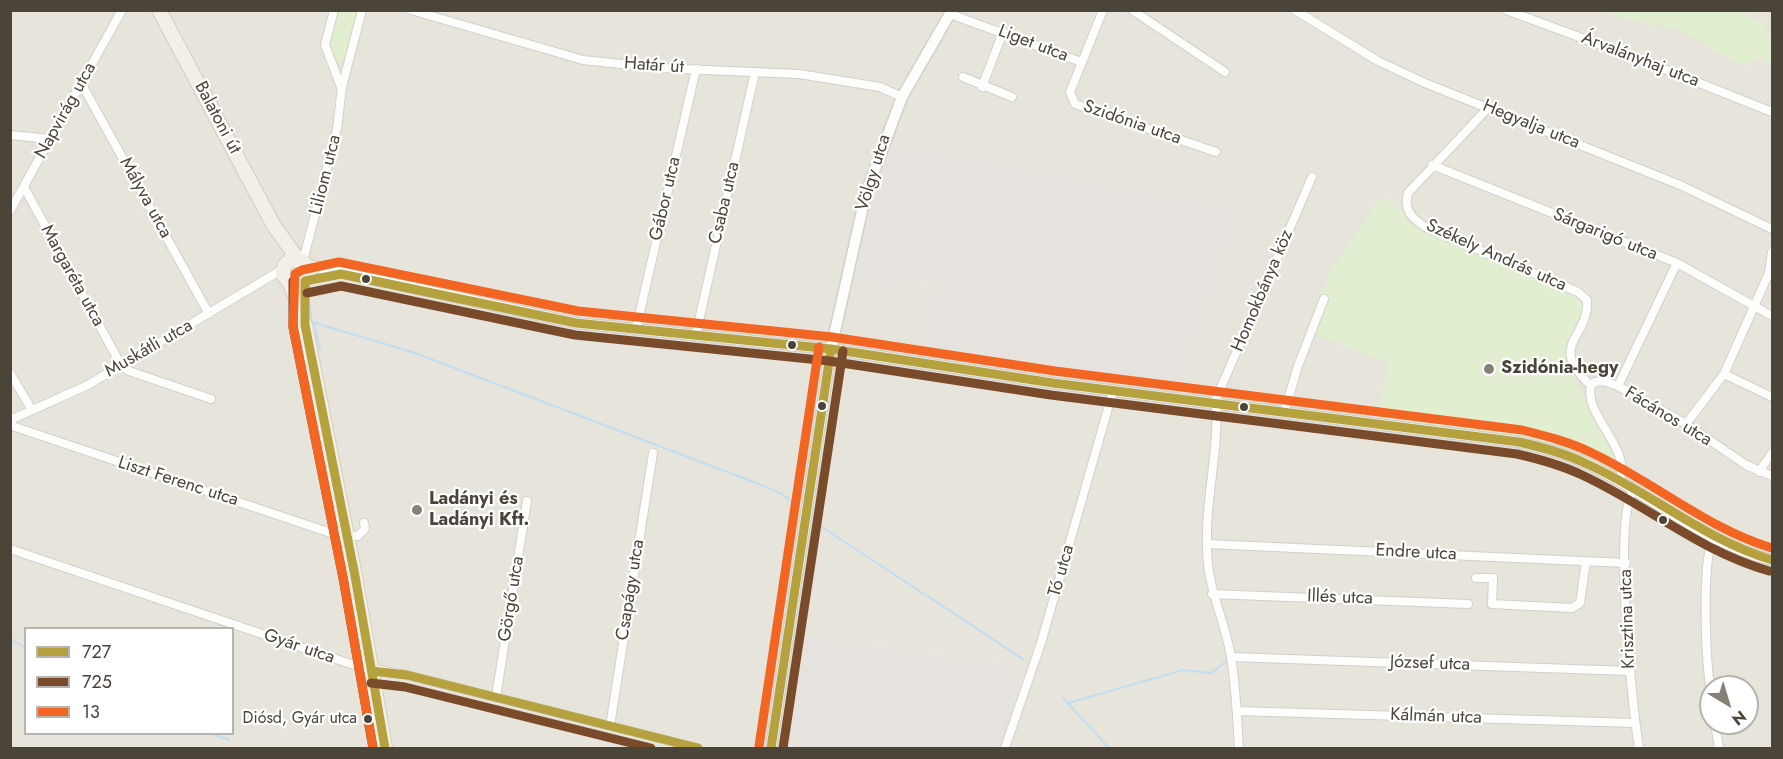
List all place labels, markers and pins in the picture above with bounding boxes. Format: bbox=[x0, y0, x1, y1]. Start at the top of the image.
unlabelled marker bbox=[360, 273, 372, 285]
unlabelled marker bbox=[786, 339, 798, 351]
place label: Szidónia-hegy bbox=[1501, 358, 1618, 380]
marker: Szidónia-hegy bbox=[1482, 362, 1496, 376]
unlabelled marker bbox=[816, 400, 828, 412]
unlabelled marker bbox=[1238, 401, 1250, 413]
place label: Ladányi és Ladányi Kft. bbox=[429, 489, 529, 532]
marker: Ladányi és Ladányi Kft. bbox=[410, 503, 424, 517]
unlabelled marker bbox=[1657, 514, 1669, 526]
place label: Diósd, Gyár utca bbox=[243, 709, 357, 729]
marker: Diósd, Gyár utca bbox=[362, 713, 374, 725]

